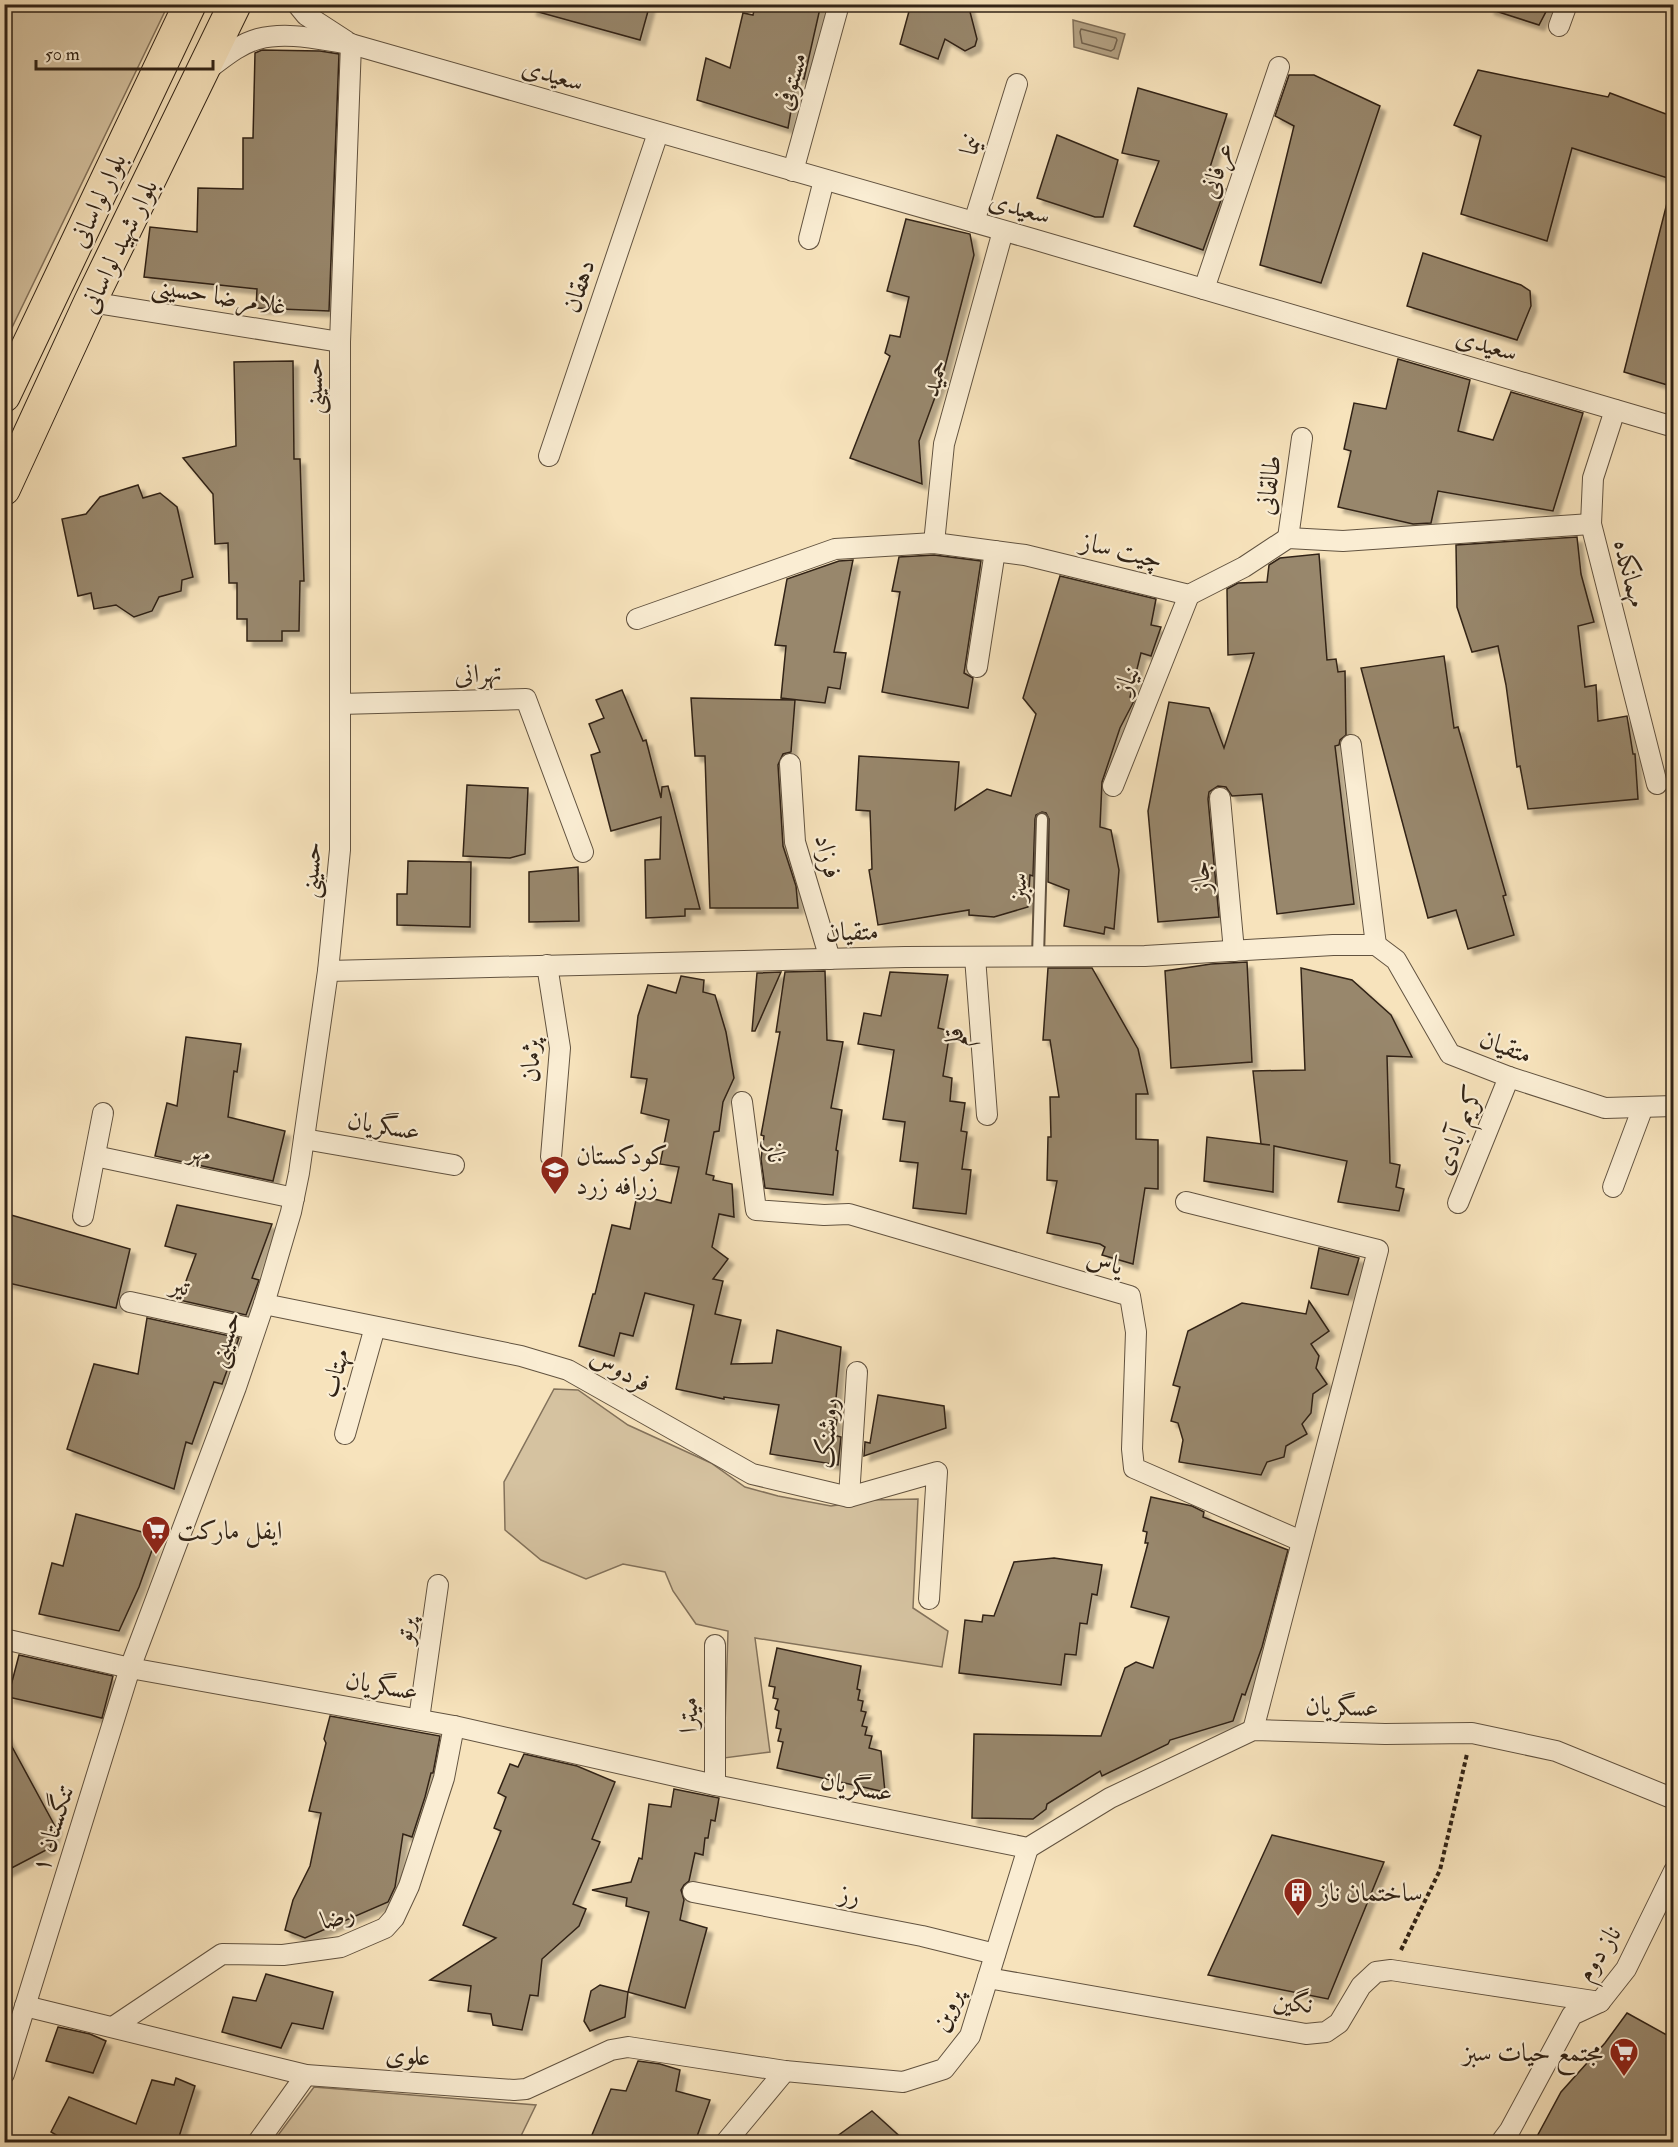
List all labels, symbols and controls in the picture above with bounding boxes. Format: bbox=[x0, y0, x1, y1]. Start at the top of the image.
scale bar bbox=[36, 33, 213, 71]
text: 50 m bbox=[45, 43, 80, 66]
street label: مستوفی bbox=[767, 49, 814, 114]
street label: سعیدی bbox=[518, 51, 587, 99]
street label: نیما bbox=[953, 131, 989, 159]
street label: عرفانی bbox=[1192, 138, 1242, 203]
street label: بلوار لواسانی bbox=[62, 148, 134, 253]
street label: بلوار شهید لواسانی bbox=[73, 174, 165, 319]
street label: سعیدی bbox=[985, 184, 1054, 232]
street label: دهقان bbox=[555, 256, 603, 317]
street label: غلامرضا حسینی bbox=[149, 270, 289, 324]
street label: سعیدی bbox=[1452, 321, 1521, 369]
street label: حمید bbox=[914, 356, 956, 401]
street label: حسینی bbox=[298, 357, 332, 415]
street label: طالقانی bbox=[1249, 453, 1289, 517]
street label: چیت ساز bbox=[1075, 525, 1166, 577]
street label: مهمانکده bbox=[1606, 536, 1654, 611]
street label: تهرانی bbox=[454, 657, 502, 691]
street label: نیاز bbox=[1106, 661, 1147, 702]
street label: فرزاد bbox=[807, 831, 849, 882]
street label: حسینی bbox=[293, 840, 331, 900]
street label: جاز bbox=[1184, 860, 1219, 897]
street label: سبز bbox=[1001, 872, 1034, 905]
street label: متقیان bbox=[825, 916, 879, 948]
street label: متقیان bbox=[1475, 1023, 1536, 1071]
street label: قلم bbox=[938, 1026, 981, 1049]
street label: پژمان bbox=[515, 1037, 547, 1083]
street label: کریم آبادی bbox=[1427, 1081, 1497, 1182]
street label: عسگریان bbox=[345, 1104, 423, 1148]
street label: مهر bbox=[182, 1133, 214, 1170]
street label: ناز bbox=[757, 1136, 792, 1165]
place label: کودکستان زرافه زرد bbox=[576, 1140, 668, 1202]
school or university icon: کودکستان زرافه زرد bbox=[539, 1154, 571, 1196]
street label: یاس bbox=[1083, 1242, 1129, 1283]
street label: تیر bbox=[164, 1268, 194, 1304]
street label: حسینی bbox=[201, 1307, 251, 1372]
street label: فردوس bbox=[585, 1340, 656, 1399]
street label: مهتاب bbox=[313, 1345, 357, 1402]
street label: روشنک bbox=[809, 1396, 845, 1470]
supermarket icon: ایفل مارکت bbox=[140, 1514, 172, 1556]
place label: ایفل مارکت bbox=[177, 1515, 282, 1548]
street label: پرتو bbox=[387, 1613, 423, 1648]
street label: عسگریان bbox=[343, 1664, 421, 1708]
street label: عسگریان bbox=[1305, 1690, 1379, 1724]
street label: میترا bbox=[673, 1697, 705, 1733]
street label: عسگریان bbox=[818, 1764, 896, 1810]
street label: تنگستان ۱ bbox=[23, 1780, 82, 1876]
building icon: ساختمان ناز bbox=[1282, 1876, 1314, 1918]
street label: رز bbox=[834, 1877, 863, 1913]
place label: ساختمان ناز bbox=[1316, 1877, 1423, 1909]
street label: رضا bbox=[316, 1897, 358, 1937]
street label: ناز دوم bbox=[1569, 1919, 1634, 1991]
street label: پروین bbox=[924, 1982, 971, 2037]
street label: نگین bbox=[1271, 1984, 1315, 2021]
supermarket icon: مجتمع حیات سبز bbox=[1608, 2036, 1640, 2078]
place label: مجتمع حیات سبز bbox=[1460, 2037, 1603, 2076]
street label: علوی bbox=[384, 2038, 431, 2074]

